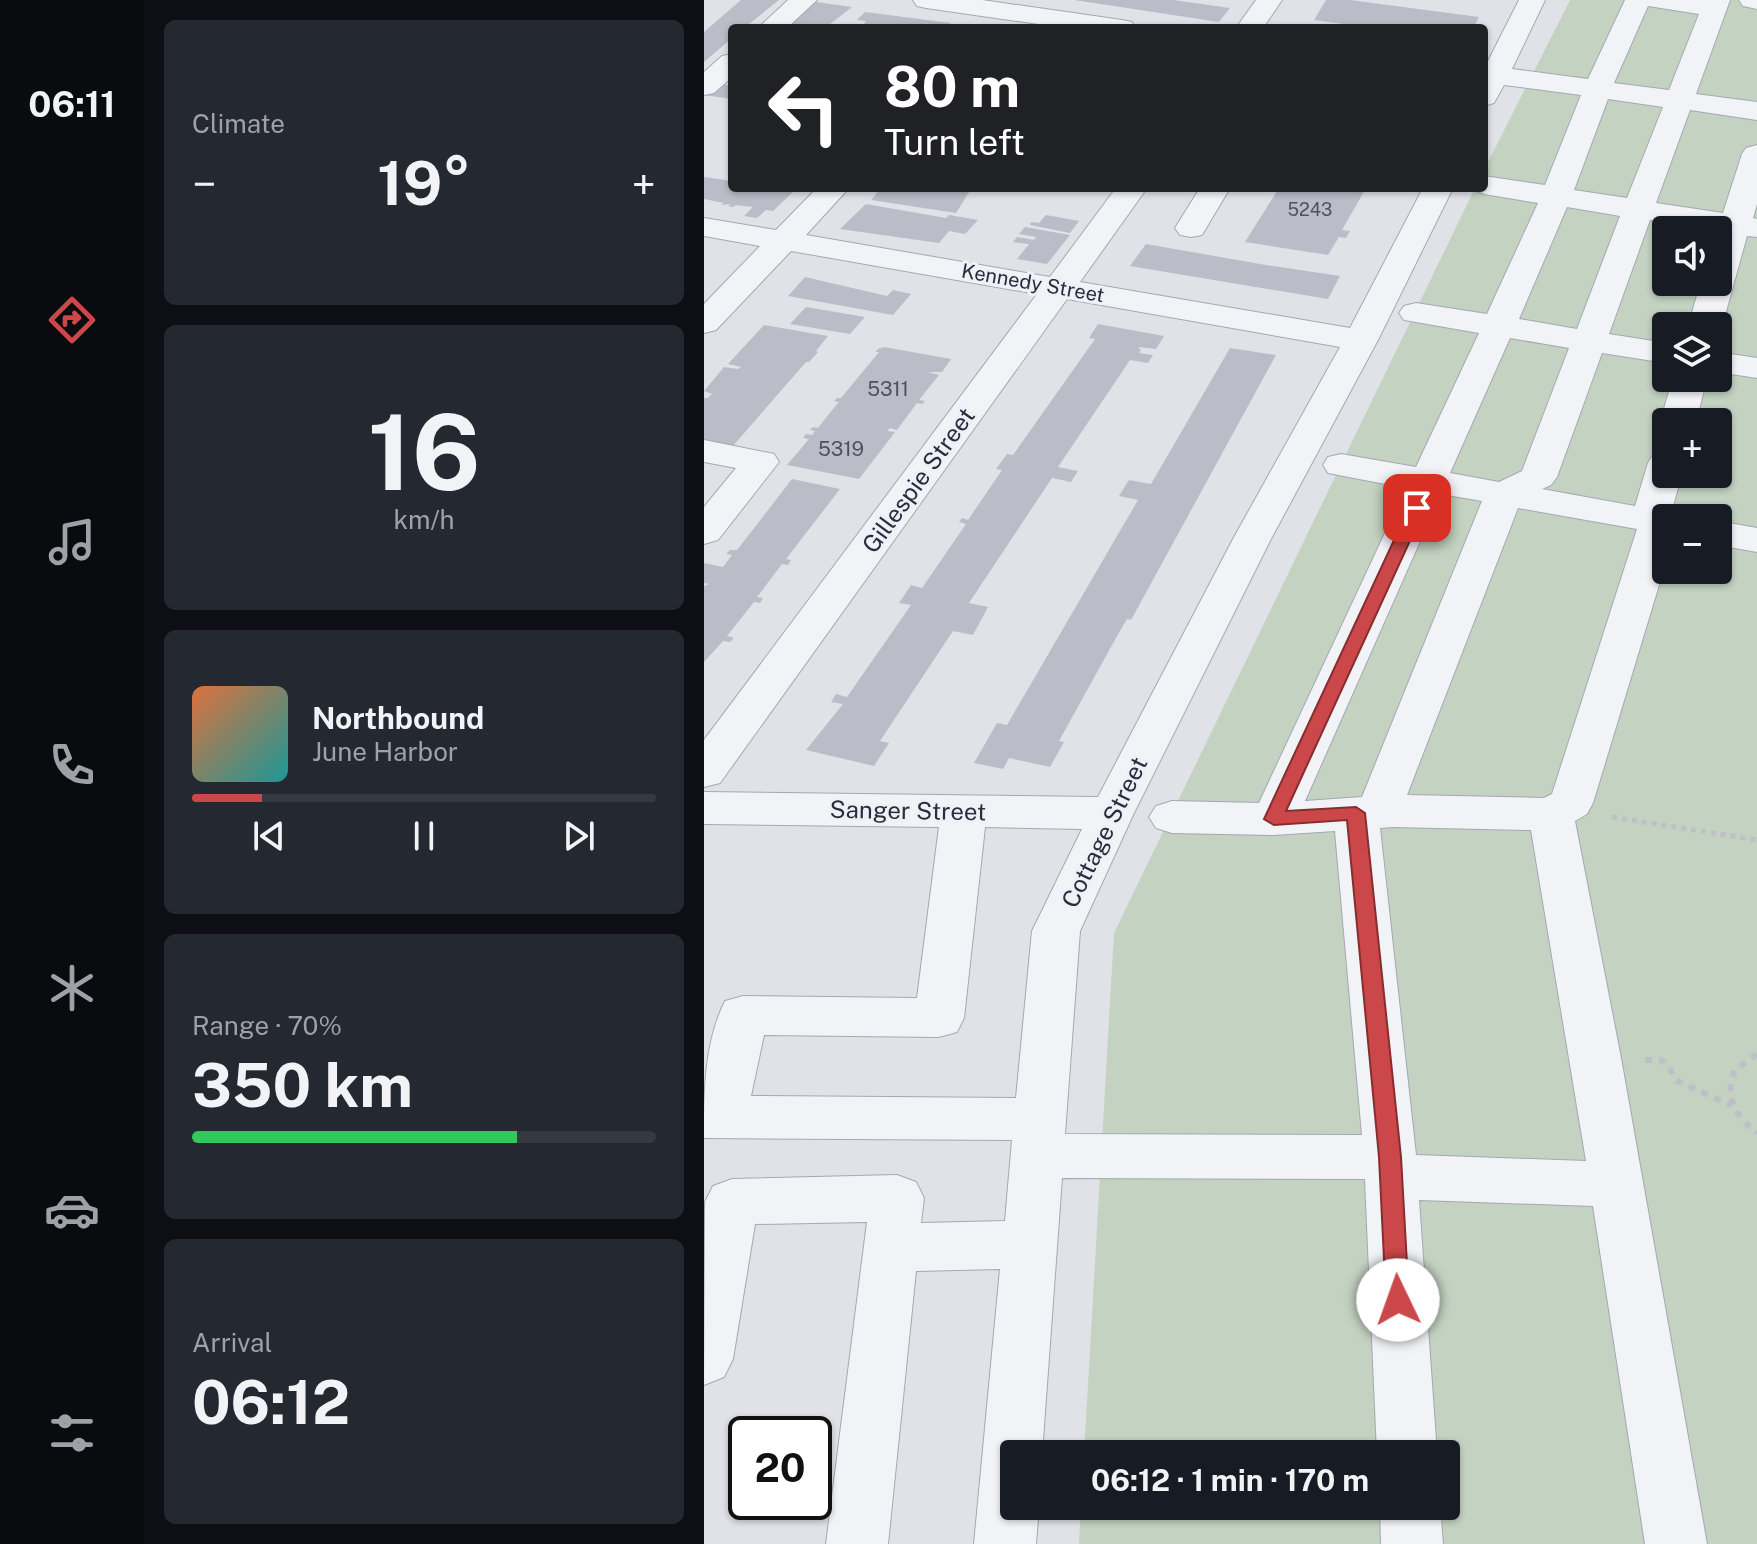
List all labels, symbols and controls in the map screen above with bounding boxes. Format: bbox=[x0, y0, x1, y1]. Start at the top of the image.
text: 80 m bbox=[884, 54, 1020, 120]
icon: left bbox=[752, 56, 856, 160]
text: 06:11 bbox=[28, 83, 116, 125]
text: Climate bbox=[192, 108, 285, 139]
text: Turn left bbox=[884, 121, 1025, 163]
text: 19° bbox=[377, 148, 471, 219]
text: − bbox=[192, 158, 216, 210]
text: + bbox=[632, 158, 656, 210]
house number: 5243 bbox=[1288, 199, 1332, 220]
map controls bbox=[1652, 216, 1732, 584]
button: sound bbox=[1652, 216, 1732, 296]
street label: Kennedy Street bbox=[960, 259, 1106, 307]
icon: directions bbox=[44, 292, 100, 348]
button: layers bbox=[1652, 312, 1732, 392]
house number: 5311 bbox=[867, 377, 909, 401]
text: 16 bbox=[367, 391, 481, 513]
street label: Gillespie Street bbox=[856, 402, 980, 558]
button: + bbox=[1652, 408, 1732, 488]
house number: 5319 bbox=[818, 437, 864, 461]
pin bbox=[1383, 474, 1451, 542]
icon: arrive bbox=[1395, 486, 1439, 530]
text: km/h bbox=[393, 504, 455, 535]
button: − bbox=[1652, 504, 1732, 584]
icon: music bbox=[44, 514, 100, 570]
text: Northbound bbox=[312, 700, 484, 736]
text: June Harbor bbox=[312, 736, 458, 767]
icon: phone bbox=[44, 737, 100, 793]
street label: Cottage Street bbox=[1055, 752, 1153, 912]
street label: Sanger Street bbox=[829, 795, 987, 825]
icon: previous bbox=[247, 814, 291, 858]
icon: pause bbox=[402, 814, 446, 858]
icon: next bbox=[557, 814, 601, 858]
icon: climate bbox=[44, 960, 100, 1016]
text: Range · 70% bbox=[192, 1010, 342, 1041]
text: 350 km bbox=[192, 1050, 413, 1121]
icon: car bbox=[44, 1182, 100, 1238]
position arrow bbox=[1356, 1258, 1440, 1342]
text: Arrival bbox=[192, 1327, 272, 1358]
text: 06:12 bbox=[192, 1367, 350, 1438]
icon: filters bbox=[44, 1405, 100, 1461]
speed limit sign: 20 bbox=[728, 1416, 832, 1520]
text: 06:12 · 1 min · 170 m bbox=[1091, 1462, 1369, 1498]

